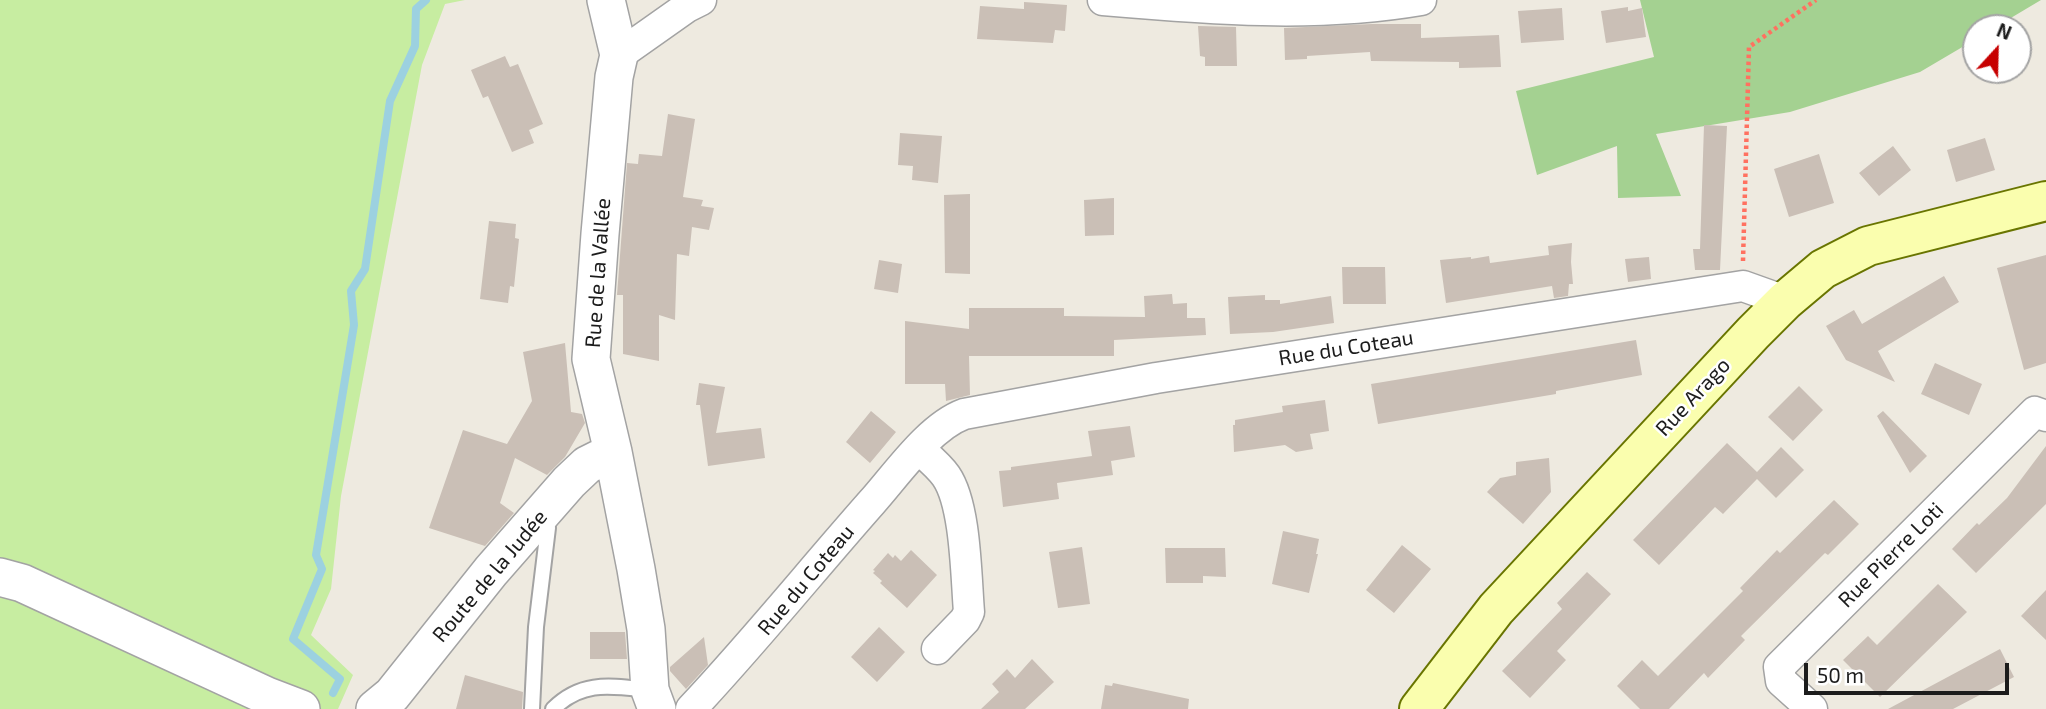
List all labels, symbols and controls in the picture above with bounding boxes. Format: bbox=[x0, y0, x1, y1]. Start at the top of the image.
north arrow bbox=[1962, 14, 2032, 84]
text: N bbox=[1994, 18, 2015, 44]
street label: Rue de la Vallée bbox=[580, 197, 616, 349]
street label: Rue du Coteau bbox=[1277, 325, 1415, 371]
street label: Rue Arago bbox=[1651, 353, 1735, 441]
street label: Rue Pierre Loti bbox=[1833, 497, 1949, 613]
street label: Route de la Judée bbox=[427, 505, 553, 647]
street label: Rue du Coteau bbox=[753, 520, 859, 640]
scale bar bbox=[1808, 650, 2013, 694]
text: 50 m bbox=[1817, 662, 1864, 687]

